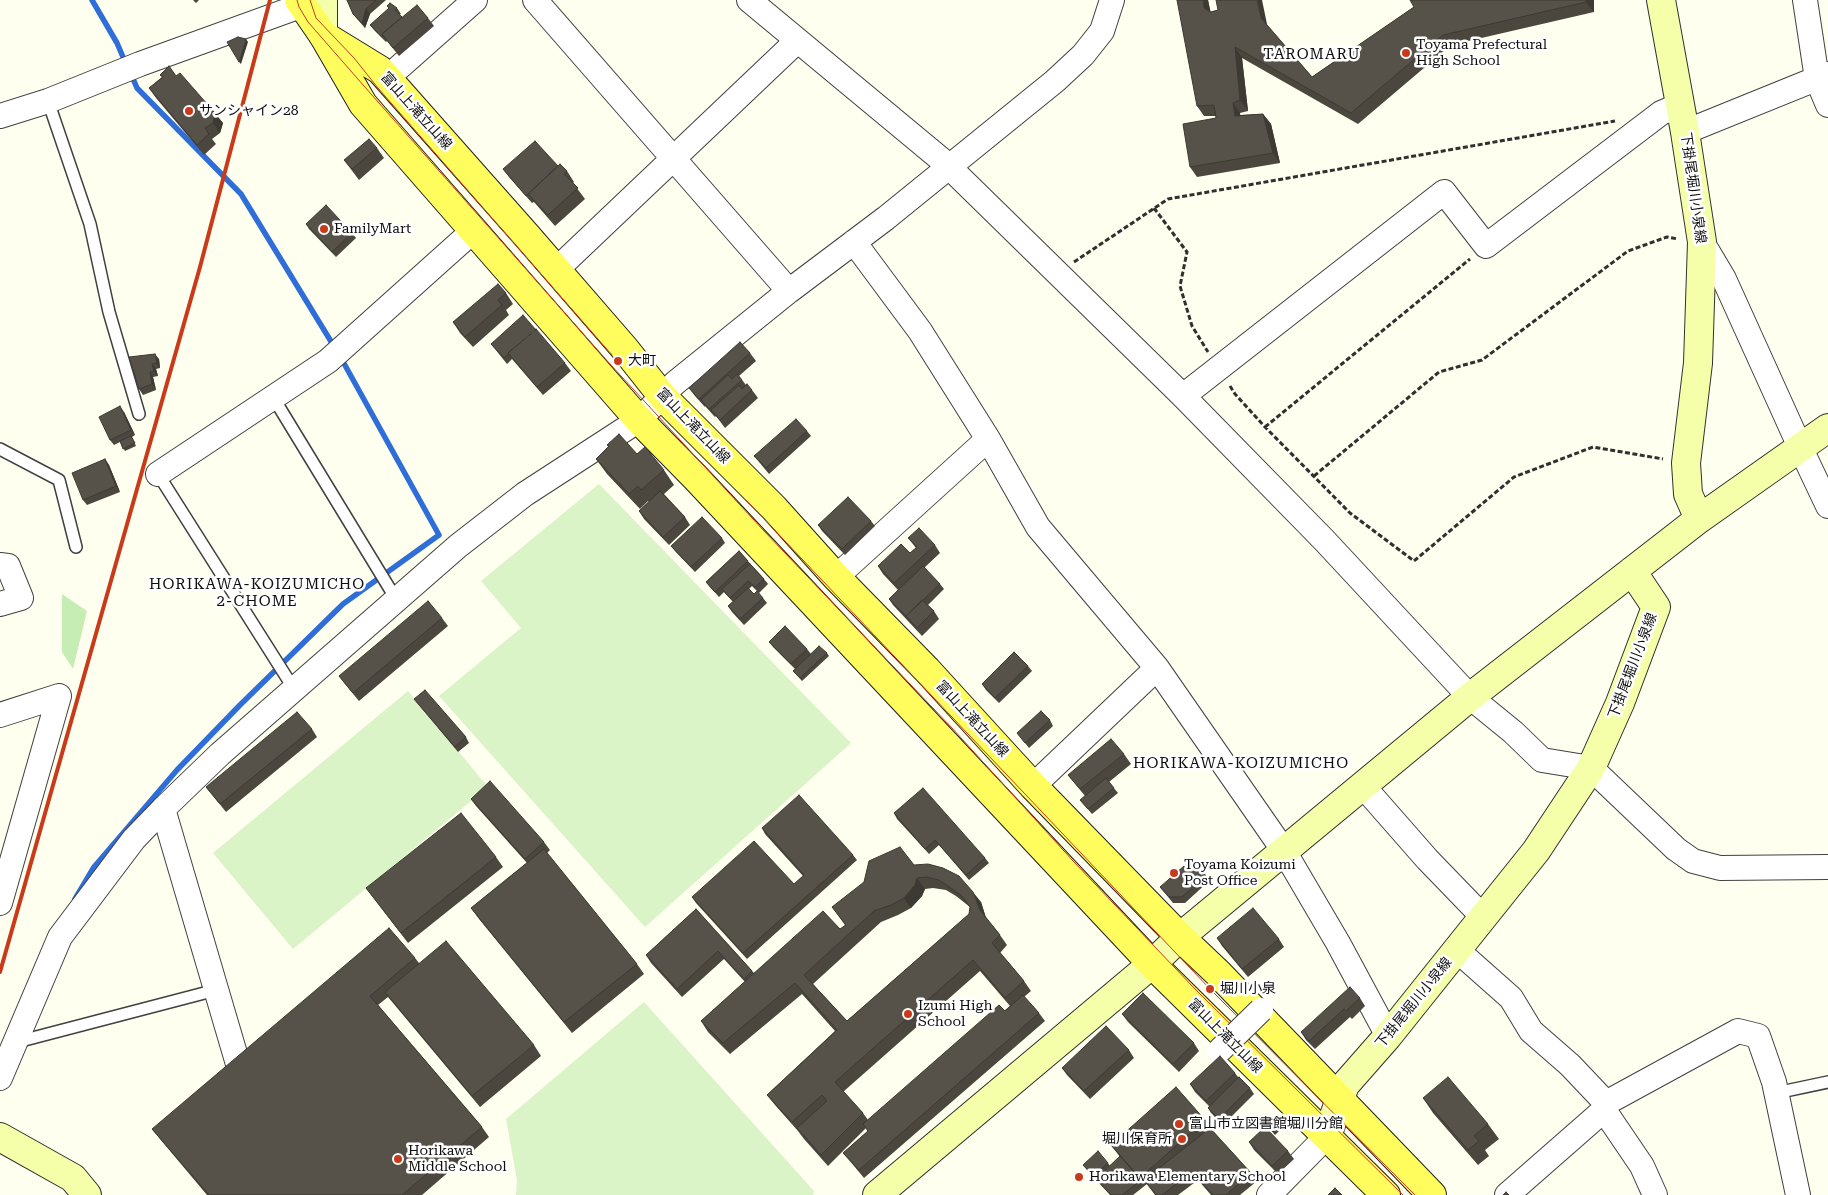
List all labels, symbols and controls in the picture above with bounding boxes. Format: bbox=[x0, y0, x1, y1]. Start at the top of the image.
place label: Toyama Prefectural High School bbox=[1416, 37, 1547, 70]
district label: TAROMARU bbox=[1262, 46, 1362, 64]
marker: Toyama Prefectural High School bbox=[1400, 47, 1412, 59]
street label: 富山上滝立山線 bbox=[377, 69, 455, 153]
place label: サンシャイン28 bbox=[199, 103, 299, 119]
marker: サンシャイン28 bbox=[183, 105, 195, 117]
street label: 下掛尾堀川小泉線 bbox=[1677, 131, 1709, 245]
place label: FamilyMart bbox=[334, 221, 411, 237]
marker: FamilyMart bbox=[318, 223, 330, 235]
place label: 大町 bbox=[628, 353, 656, 369]
marker: 大町 bbox=[612, 355, 624, 367]
street label: 富山上滝立山線 bbox=[653, 385, 733, 467]
district label: HORIKAWA-KOIZUMICHO 2-CHOME bbox=[147, 576, 367, 611]
street label: 下掛尾堀川小泉線 bbox=[1605, 611, 1661, 721]
street label: 富山上滝立山線 bbox=[932, 677, 1012, 761]
district label: HORIKAWA-KOIZUMICHO bbox=[1131, 755, 1351, 773]
place label: Toyama Koizumi Post Office bbox=[1184, 857, 1296, 890]
marker: Toyama Koizumi Post Office bbox=[1168, 867, 1180, 879]
street label: 下掛尾堀川小泉線 bbox=[1372, 954, 1456, 1052]
place label: 堀川小泉 bbox=[1220, 981, 1276, 997]
marker: 堀川小泉 bbox=[1204, 983, 1216, 995]
street label: 富山上滝立山線 bbox=[1184, 995, 1266, 1077]
place label: Izumi High School bbox=[918, 998, 992, 1030]
marker: Izumi High School bbox=[902, 1008, 914, 1020]
place label: 富山市立図書館堀川分館 bbox=[1189, 1116, 1343, 1132]
marker: 富山市立図書館堀川分館 bbox=[1173, 1118, 1185, 1130]
place label: 堀川保育所 bbox=[1102, 1131, 1172, 1147]
marker: 堀川保育所 bbox=[1176, 1133, 1188, 1145]
place label: Horikawa Middle School bbox=[408, 1143, 507, 1176]
marker: Horikawa Middle School bbox=[392, 1153, 404, 1165]
place label: Horikawa Elementary School bbox=[1089, 1169, 1286, 1185]
marker: Horikawa Elementary School bbox=[1073, 1171, 1085, 1183]

